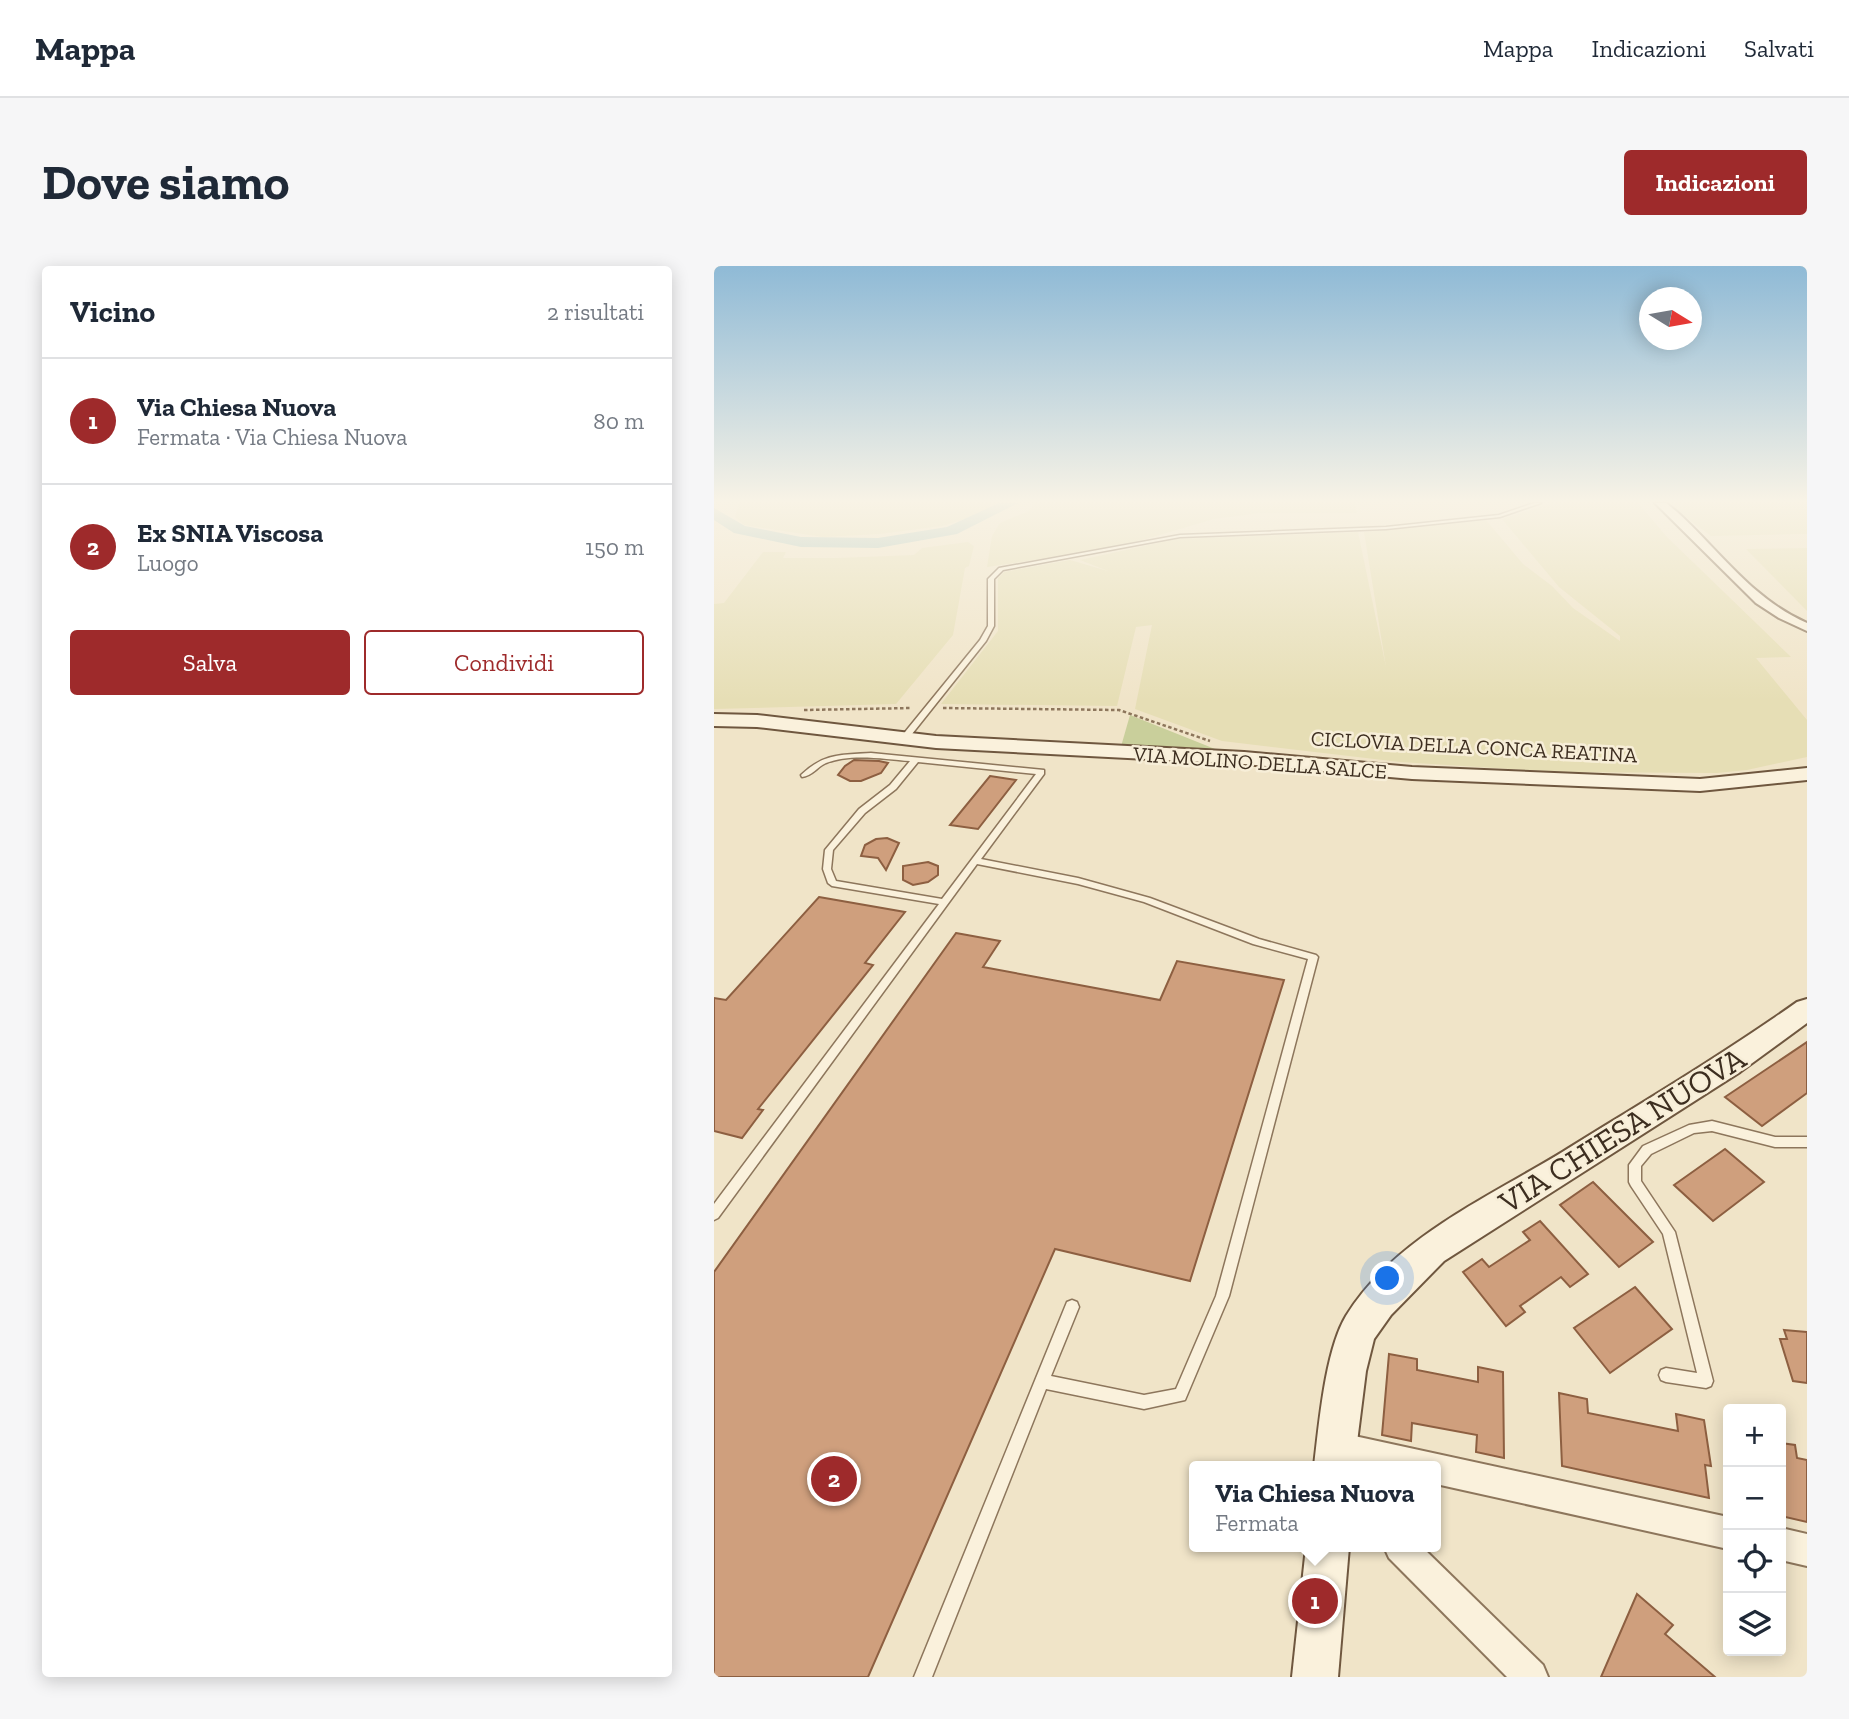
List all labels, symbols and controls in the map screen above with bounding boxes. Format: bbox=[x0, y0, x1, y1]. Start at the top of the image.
text: Mappa bbox=[35, 29, 136, 68]
text: Mappa bbox=[1483, 34, 1553, 63]
text: Indicazioni bbox=[1591, 34, 1706, 63]
text: Salvati bbox=[1744, 34, 1814, 63]
button: Indicazioni bbox=[1624, 150, 1807, 215]
text: Dove siamo bbox=[42, 153, 290, 212]
north arrow bbox=[1639, 287, 1702, 350]
text: Vicino bbox=[70, 294, 155, 330]
text: 2 risultati bbox=[547, 298, 644, 326]
text: Via Chiesa Nuova bbox=[137, 391, 336, 423]
text: 1 bbox=[88, 407, 98, 435]
text: 80 m bbox=[593, 407, 644, 435]
text: Fermata · Via Chiesa Nuova bbox=[137, 423, 407, 451]
text: Ex SNIA Viscosa bbox=[137, 517, 323, 549]
text: 2 bbox=[87, 533, 99, 561]
text: 150 m bbox=[585, 533, 644, 561]
text: Luogo bbox=[137, 549, 198, 577]
button: Salva bbox=[70, 630, 350, 695]
button: Condividi bbox=[364, 630, 644, 695]
street label: CICLOVIA DELLA CONCA REATINA bbox=[1310, 725, 1638, 768]
street label: VIA MOLINO DELLA SALCE bbox=[1131, 741, 1388, 784]
street label: VIA CHIESA NUOVA bbox=[1491, 1039, 1752, 1222]
your location bbox=[1370, 1261, 1404, 1295]
map controls bbox=[1723, 1404, 1786, 1656]
button: + bbox=[1723, 1404, 1786, 1467]
pin: 2 bbox=[811, 1453, 857, 1505]
popup bbox=[1189, 1461, 1441, 1552]
button: − bbox=[1723, 1467, 1786, 1530]
text: Via Chiesa Nuova bbox=[1215, 1477, 1415, 1509]
text: Fermata bbox=[1215, 1509, 1299, 1537]
button: locate bbox=[1723, 1530, 1786, 1593]
pin: 1 bbox=[1292, 1575, 1338, 1627]
button: layers bbox=[1723, 1593, 1786, 1656]

